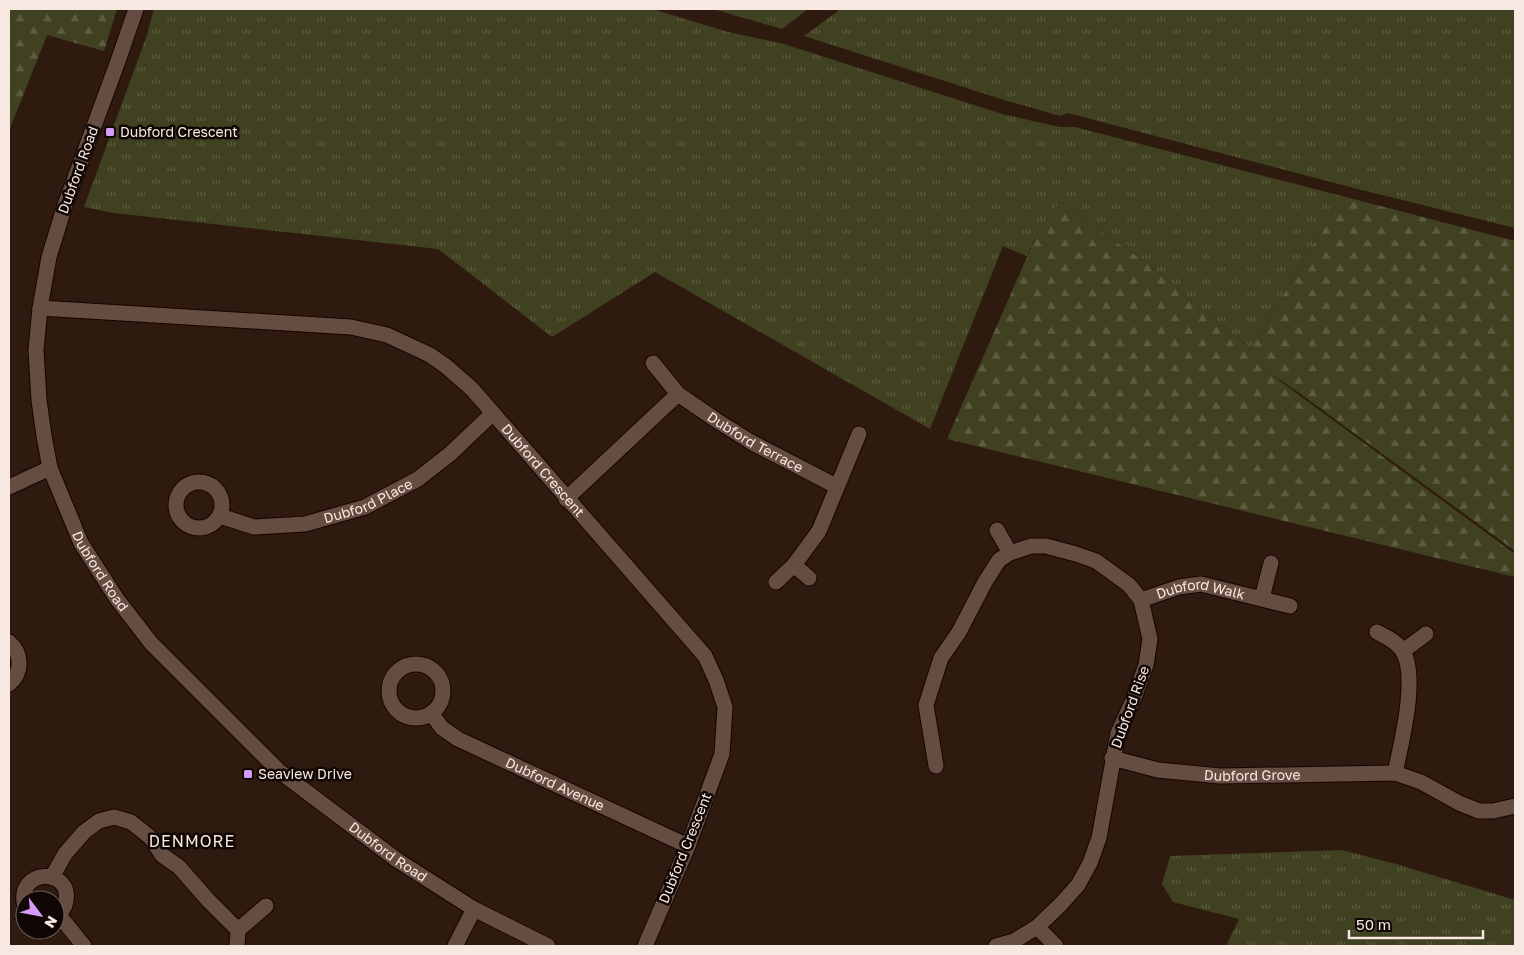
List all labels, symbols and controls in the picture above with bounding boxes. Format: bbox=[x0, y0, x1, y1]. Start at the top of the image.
place label: Dubford Crescent bbox=[120, 123, 238, 140]
street label: Dubford Road bbox=[54, 124, 101, 216]
marker: Dubford Crescent bbox=[104, 126, 116, 138]
street label: Dubford Terrace bbox=[704, 408, 806, 476]
street label: Dubford Crescent bbox=[498, 420, 589, 520]
street label: Dubford Place bbox=[321, 475, 415, 526]
street label: Dubford Road bbox=[69, 528, 132, 615]
street label: Dubford Walk bbox=[1154, 575, 1247, 603]
street label: Dubford Rise bbox=[1107, 663, 1152, 750]
street label: Dubford Avenue bbox=[503, 753, 607, 814]
place label: Seaview Drive bbox=[258, 765, 352, 782]
street label: Dubford Grove bbox=[1203, 765, 1301, 784]
marker: Seaview Drive bbox=[242, 768, 254, 780]
street label: Dubford Crescent bbox=[655, 790, 714, 906]
street label: Dubford Road bbox=[346, 818, 431, 885]
district label: DENMORE bbox=[149, 831, 235, 851]
north arrow bbox=[15, 890, 65, 940]
scale bar bbox=[1349, 908, 1483, 940]
text: N bbox=[41, 913, 61, 931]
text: 50 m bbox=[1356, 915, 1391, 933]

